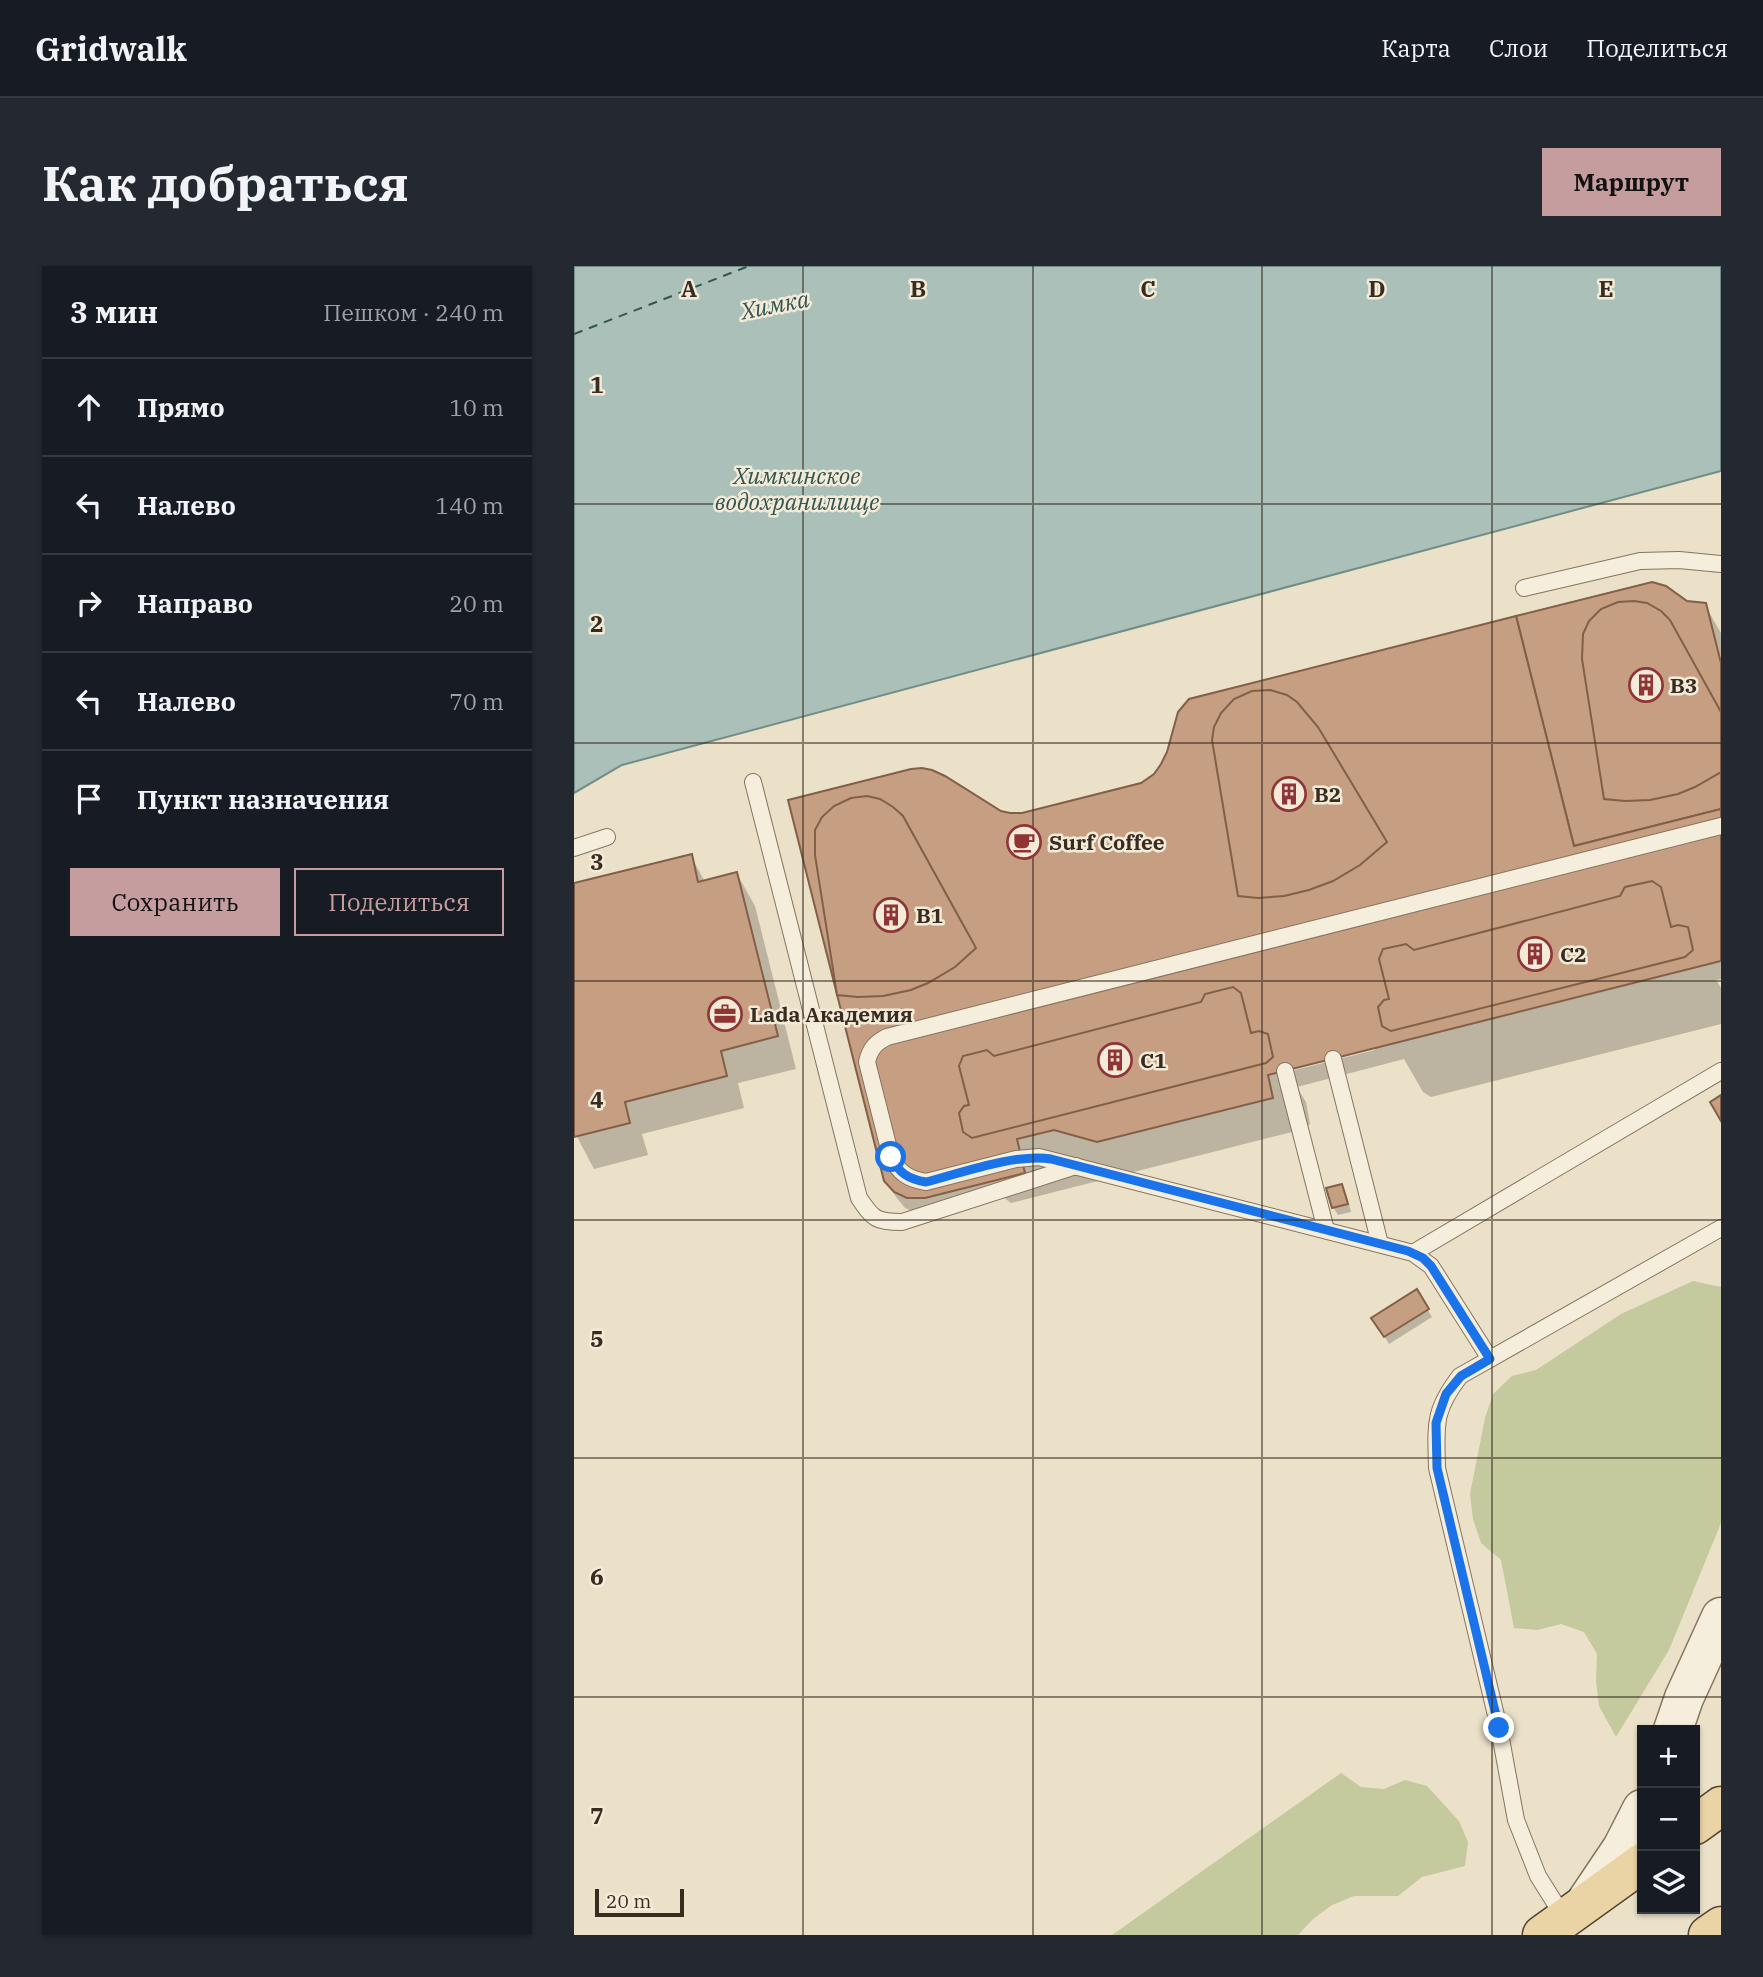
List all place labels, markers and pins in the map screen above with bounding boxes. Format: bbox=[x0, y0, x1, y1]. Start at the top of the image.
building icon: B3 bbox=[1627, 666, 1665, 704]
place label: B3 bbox=[1670, 671, 1697, 699]
building icon: B2 bbox=[1270, 775, 1308, 813]
place label: B2 bbox=[1314, 780, 1341, 808]
cafe icon: Surf Coffee bbox=[1005, 823, 1043, 861]
place label: Surf Coffee bbox=[1049, 828, 1165, 856]
building icon: B1 bbox=[872, 896, 910, 934]
place label: B1 bbox=[916, 901, 943, 929]
building icon: C2 bbox=[1516, 935, 1554, 973]
place label: C2 bbox=[1560, 940, 1587, 968]
office icon: Lada Академия bbox=[706, 995, 744, 1033]
place label: Lada Академия bbox=[750, 1000, 913, 1028]
building icon: C1 bbox=[1096, 1041, 1134, 1079]
place label: C1 bbox=[1140, 1046, 1167, 1074]

